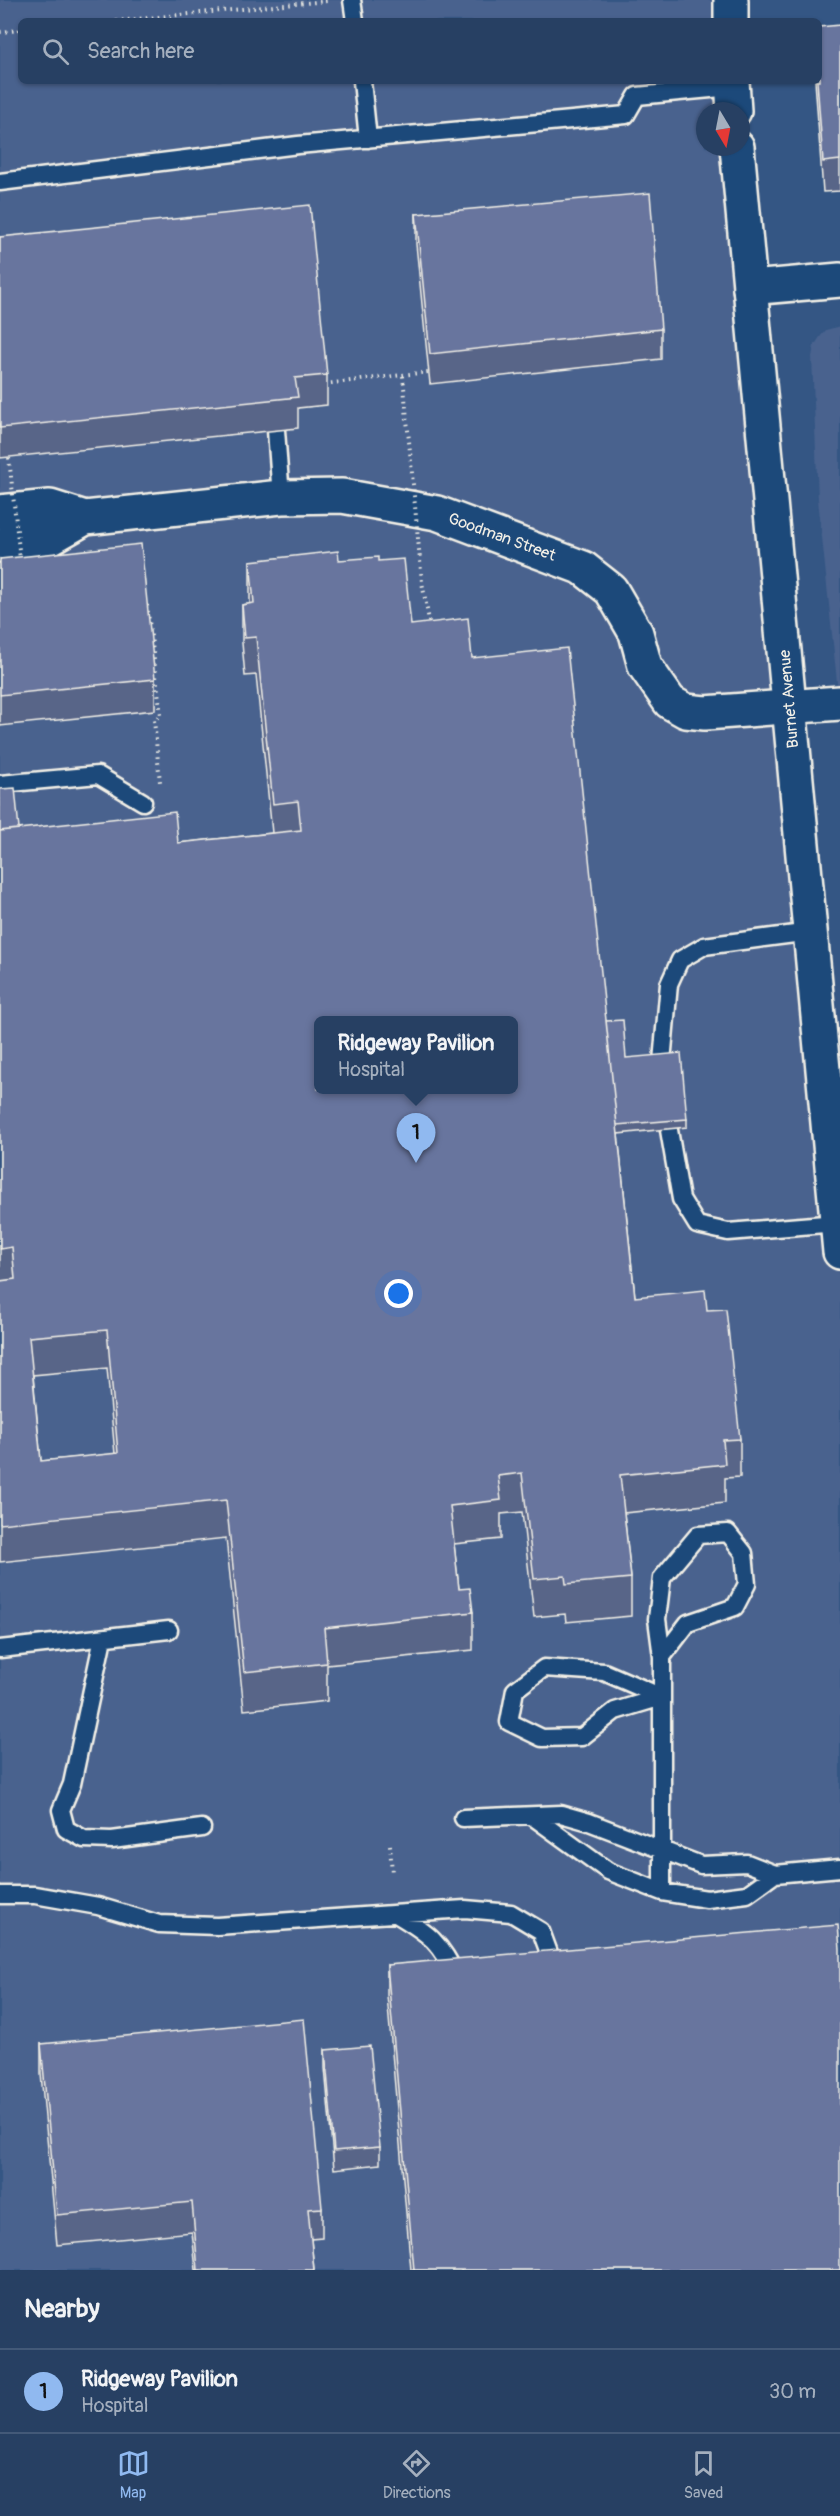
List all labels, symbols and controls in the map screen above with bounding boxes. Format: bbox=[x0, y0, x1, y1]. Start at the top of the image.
search box bbox=[18, 18, 822, 84]
icon: search bbox=[39, 35, 72, 68]
text: Search here bbox=[87, 37, 194, 65]
north arrow bbox=[696, 102, 750, 156]
street label: Goodman Street bbox=[446, 508, 559, 566]
street label: Burnet Avenue bbox=[775, 649, 803, 749]
popup bbox=[314, 1016, 518, 1094]
text: Ridgeway Pavilion bbox=[338, 1029, 494, 1057]
text: Hospital bbox=[338, 1057, 405, 1082]
pin: 1 bbox=[396, 1114, 436, 1163]
your location bbox=[384, 1279, 413, 1308]
text: Nearby bbox=[24, 2293, 100, 2325]
text: Ridgeway Pavilion bbox=[81, 2365, 238, 2393]
text: 1 bbox=[40, 2379, 47, 2404]
text: 30 m bbox=[769, 2379, 816, 2404]
text: Hospital bbox=[81, 2393, 148, 2418]
tab: Map bbox=[117, 2447, 150, 2503]
tab: Directions bbox=[383, 2447, 451, 2503]
tab: Saved bbox=[684, 2447, 723, 2503]

